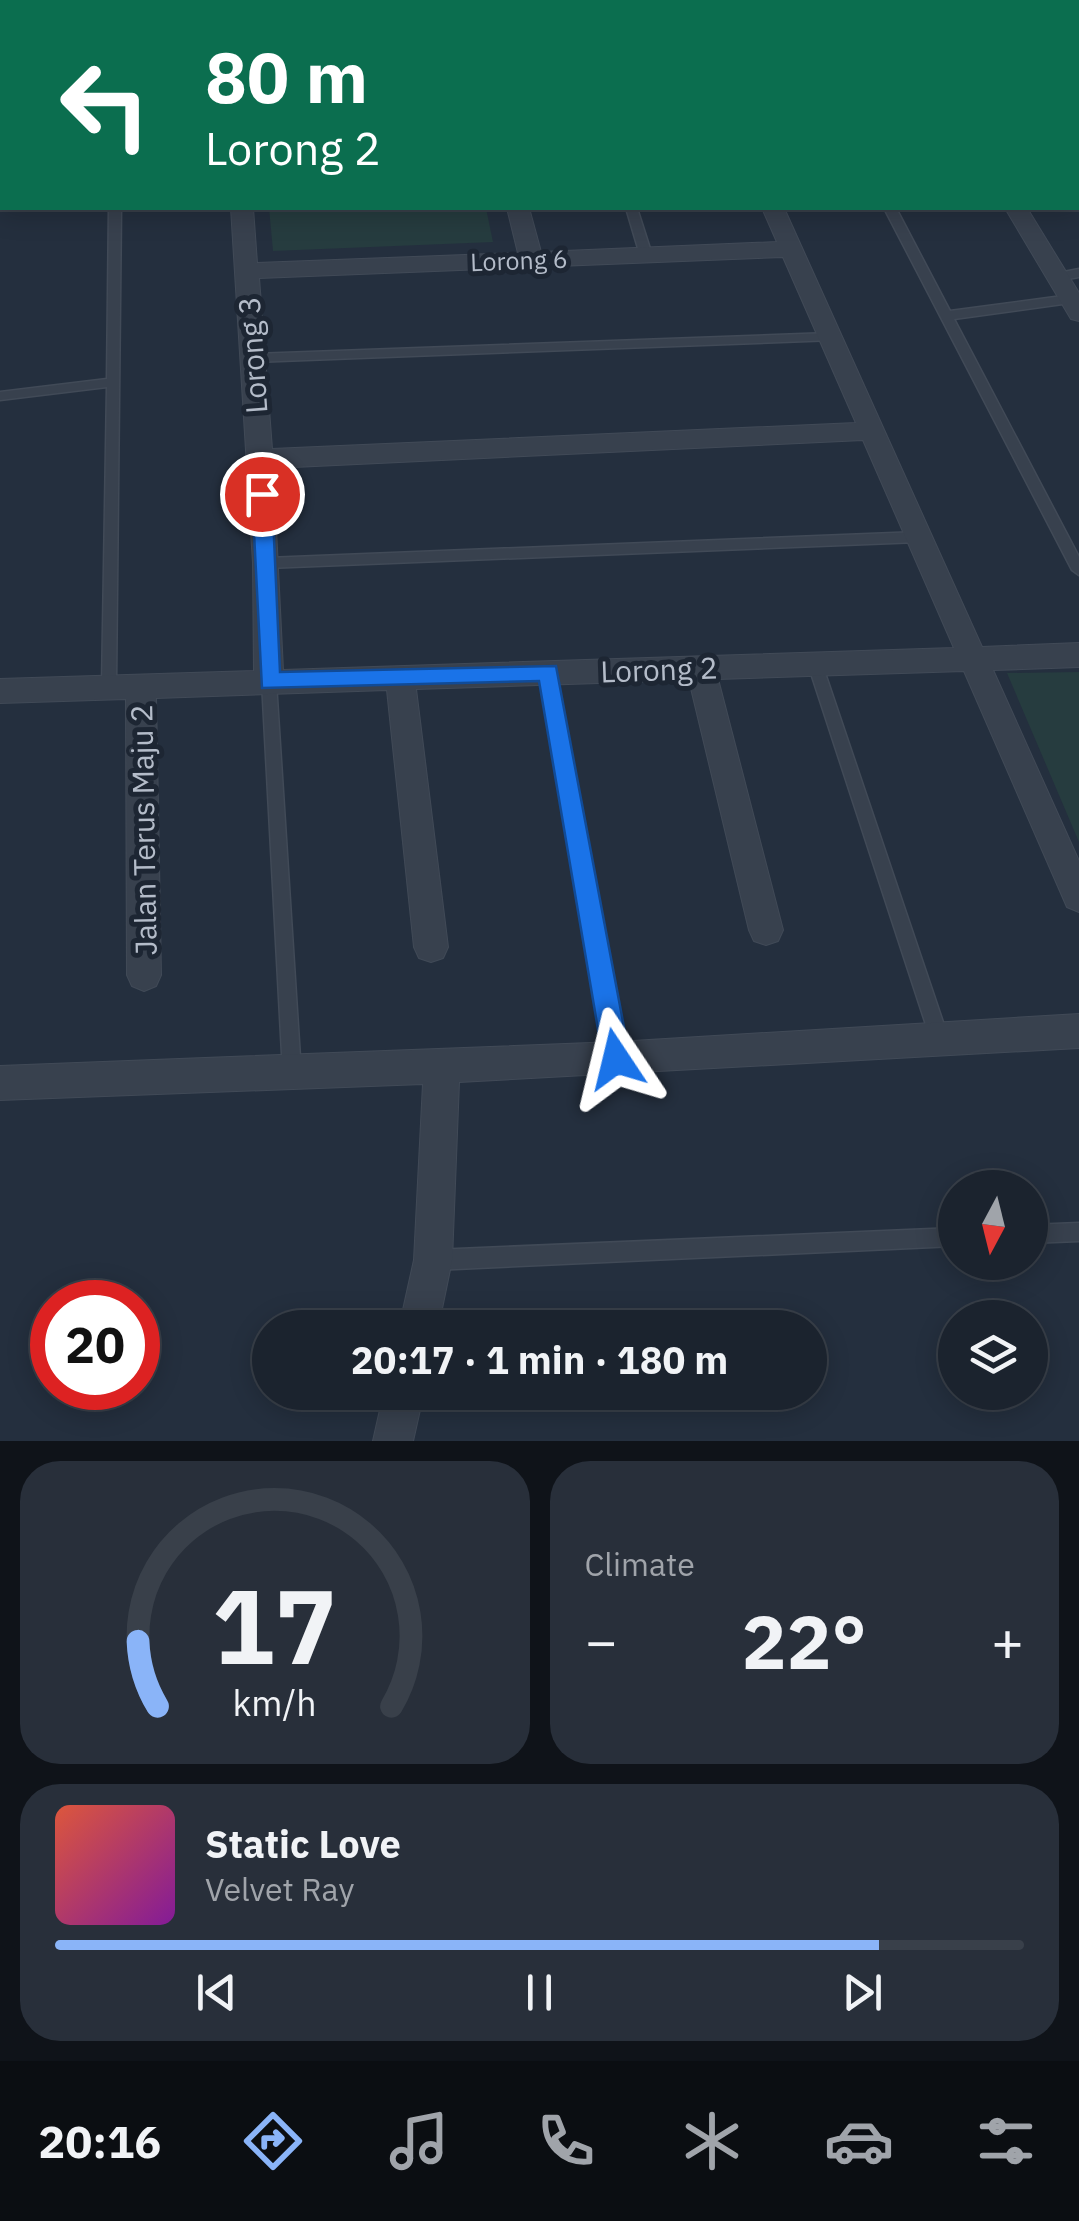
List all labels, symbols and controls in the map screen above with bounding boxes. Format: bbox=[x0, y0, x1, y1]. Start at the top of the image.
text: 80 m bbox=[205, 31, 368, 122]
icon: left bbox=[40, 40, 170, 170]
text: Lorong 2 bbox=[205, 119, 381, 177]
street label: Lorong 6 bbox=[470, 242, 568, 278]
street label: Lorong 3 bbox=[228, 295, 276, 415]
pin bbox=[220, 452, 305, 537]
icon: arrive bbox=[235, 467, 290, 522]
street label: Lorong 2 bbox=[600, 647, 718, 691]
street label: Jalan Terus Maju 2 bbox=[121, 704, 165, 956]
position arrow bbox=[564, 1007, 668, 1111]
north arrow bbox=[938, 1170, 1048, 1280]
map controls bbox=[938, 1170, 1048, 1410]
speed limit sign: 20 bbox=[30, 1280, 160, 1410]
button: layers bbox=[938, 1300, 1048, 1410]
text: 20:17 · 1 min · 180 m bbox=[351, 1335, 728, 1384]
text: Climate bbox=[585, 1543, 695, 1585]
text: 17 bbox=[212, 1557, 337, 1693]
text: 22° bbox=[742, 1592, 867, 1690]
text: − bbox=[585, 1605, 618, 1676]
text: + bbox=[991, 1605, 1024, 1676]
text: km/h bbox=[233, 1679, 317, 1726]
text: Static Love bbox=[205, 1819, 401, 1868]
text: Velvet Ray bbox=[205, 1868, 354, 1910]
icon: previous bbox=[189, 1965, 244, 2020]
icon: pause bbox=[512, 1965, 567, 2020]
icon: next bbox=[835, 1965, 890, 2020]
icon: directions bbox=[238, 2106, 308, 2176]
icon: music bbox=[384, 2106, 454, 2176]
icon: phone bbox=[531, 2106, 601, 2176]
icon: climate bbox=[677, 2106, 747, 2176]
icon: car bbox=[824, 2106, 894, 2176]
icon: filters bbox=[971, 2106, 1041, 2176]
text: 20:16 bbox=[38, 2112, 161, 2170]

